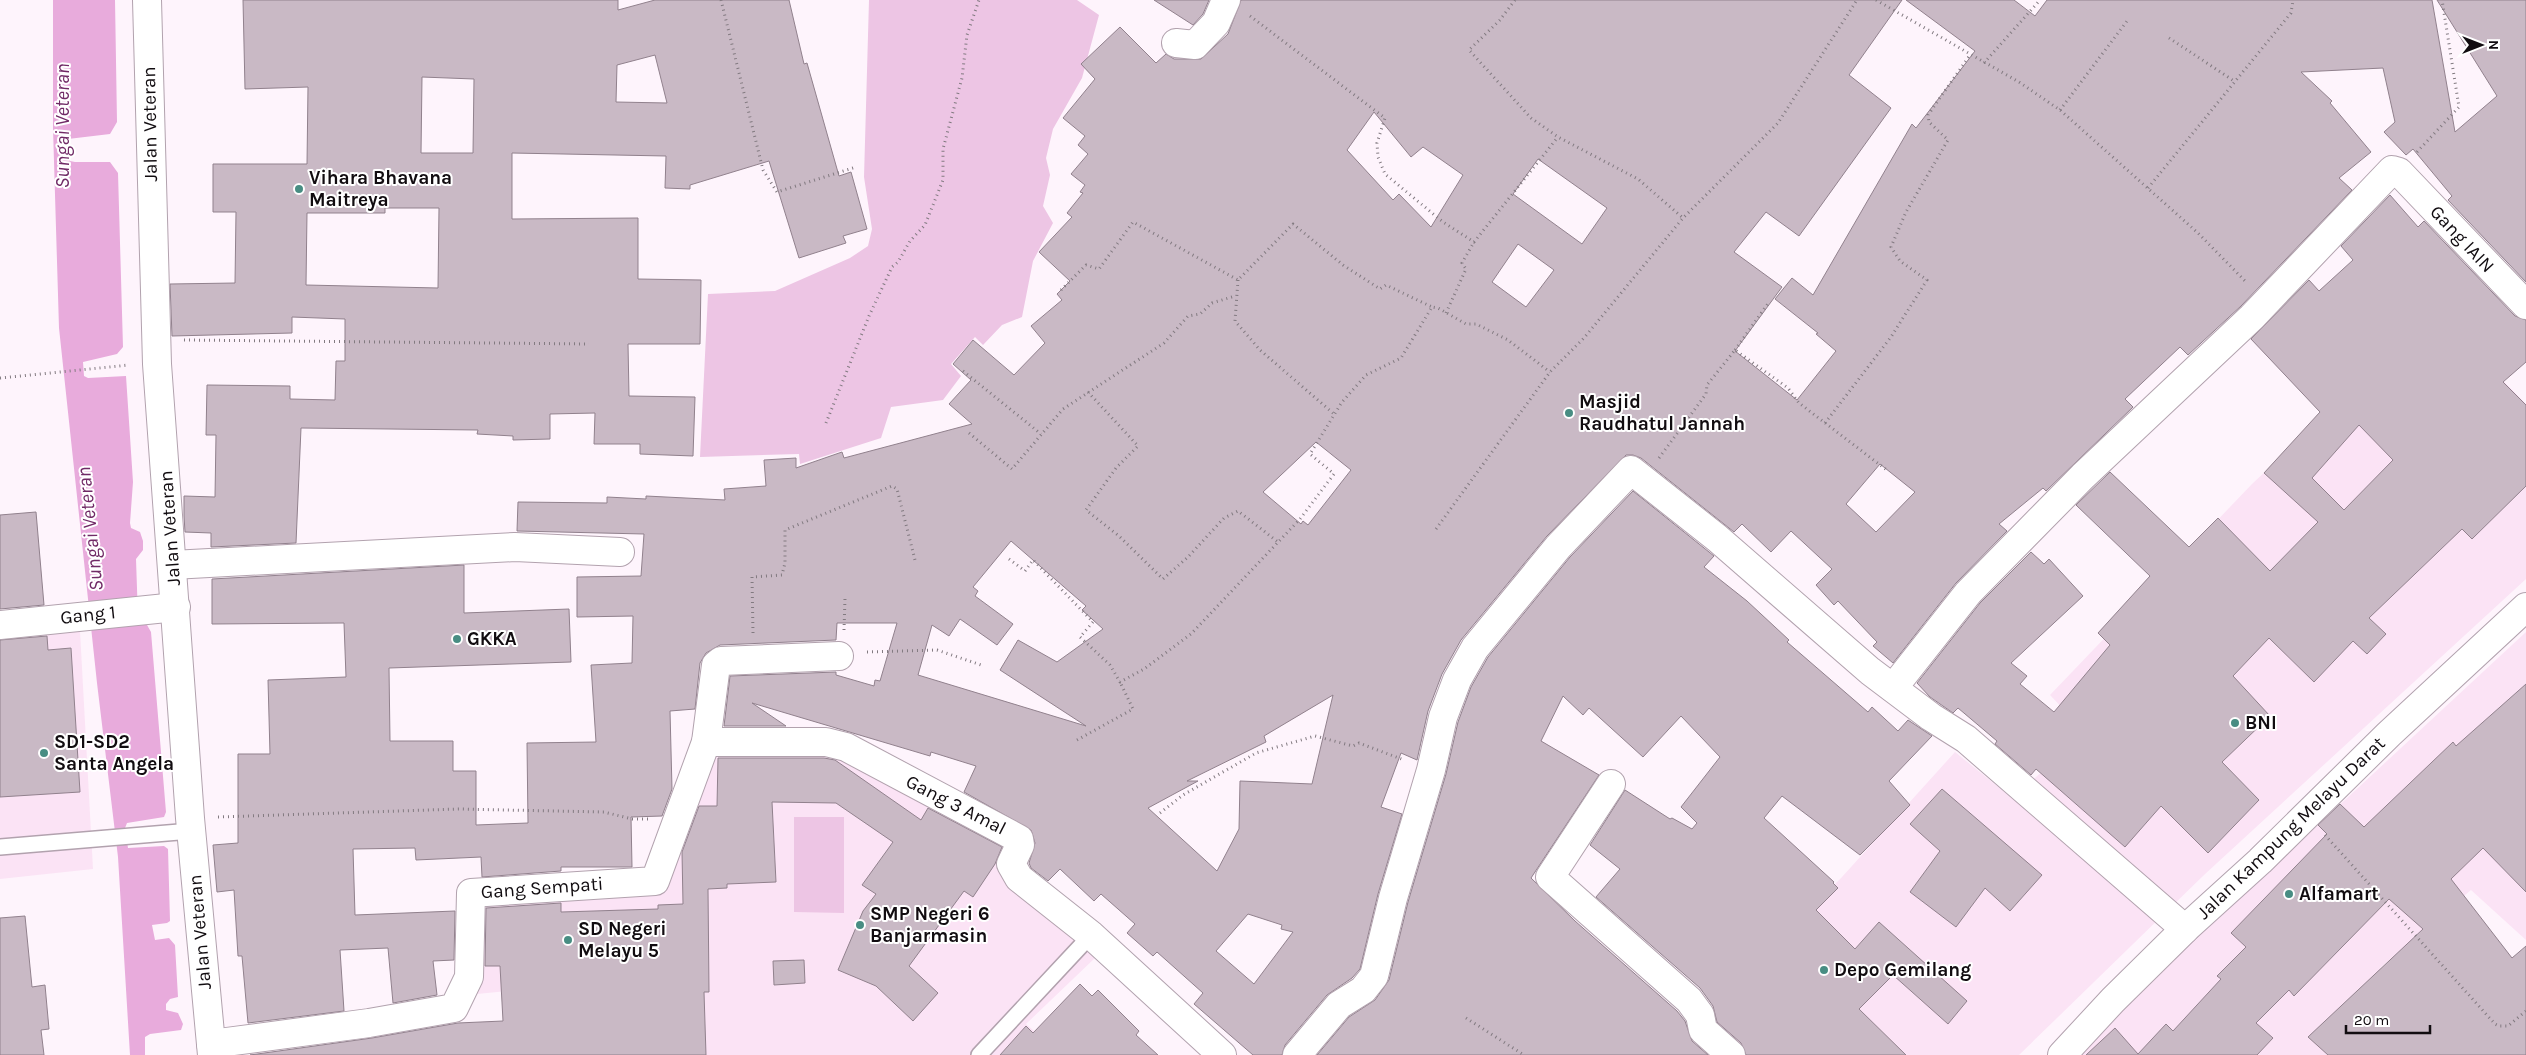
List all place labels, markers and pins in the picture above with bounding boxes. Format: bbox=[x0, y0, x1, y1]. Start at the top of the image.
place label: Vihara Bhavana Maitreya bbox=[309, 167, 452, 211]
marker: Vihara Bhavana Maitreya bbox=[293, 183, 305, 195]
place label: Masjid Raudhatul Jannah bbox=[1579, 391, 1745, 435]
marker: Masjid Raudhatul Jannah bbox=[1563, 407, 1575, 419]
place label: GKKA bbox=[467, 628, 517, 650]
marker: GKKA bbox=[451, 633, 463, 645]
place label: BNI bbox=[2245, 712, 2277, 734]
marker: BNI bbox=[2229, 717, 2241, 729]
place label: SD1-SD2 Santa Angela bbox=[54, 731, 174, 775]
marker: SD1-SD2 Santa Angela bbox=[38, 747, 50, 759]
place label: Alfamart bbox=[2299, 883, 2379, 905]
marker: Alfamart bbox=[2283, 888, 2295, 900]
place label: SMP Negeri 6 Banjarmasin bbox=[870, 903, 989, 947]
place label: SD Negeri Melayu 5 bbox=[578, 918, 666, 962]
marker: SMP Negeri 6 Banjarmasin bbox=[854, 919, 866, 931]
marker: SD Negeri Melayu 5 bbox=[562, 934, 574, 946]
place label: Depo Gemilang bbox=[1834, 959, 1971, 981]
marker: Depo Gemilang bbox=[1818, 964, 1830, 976]

